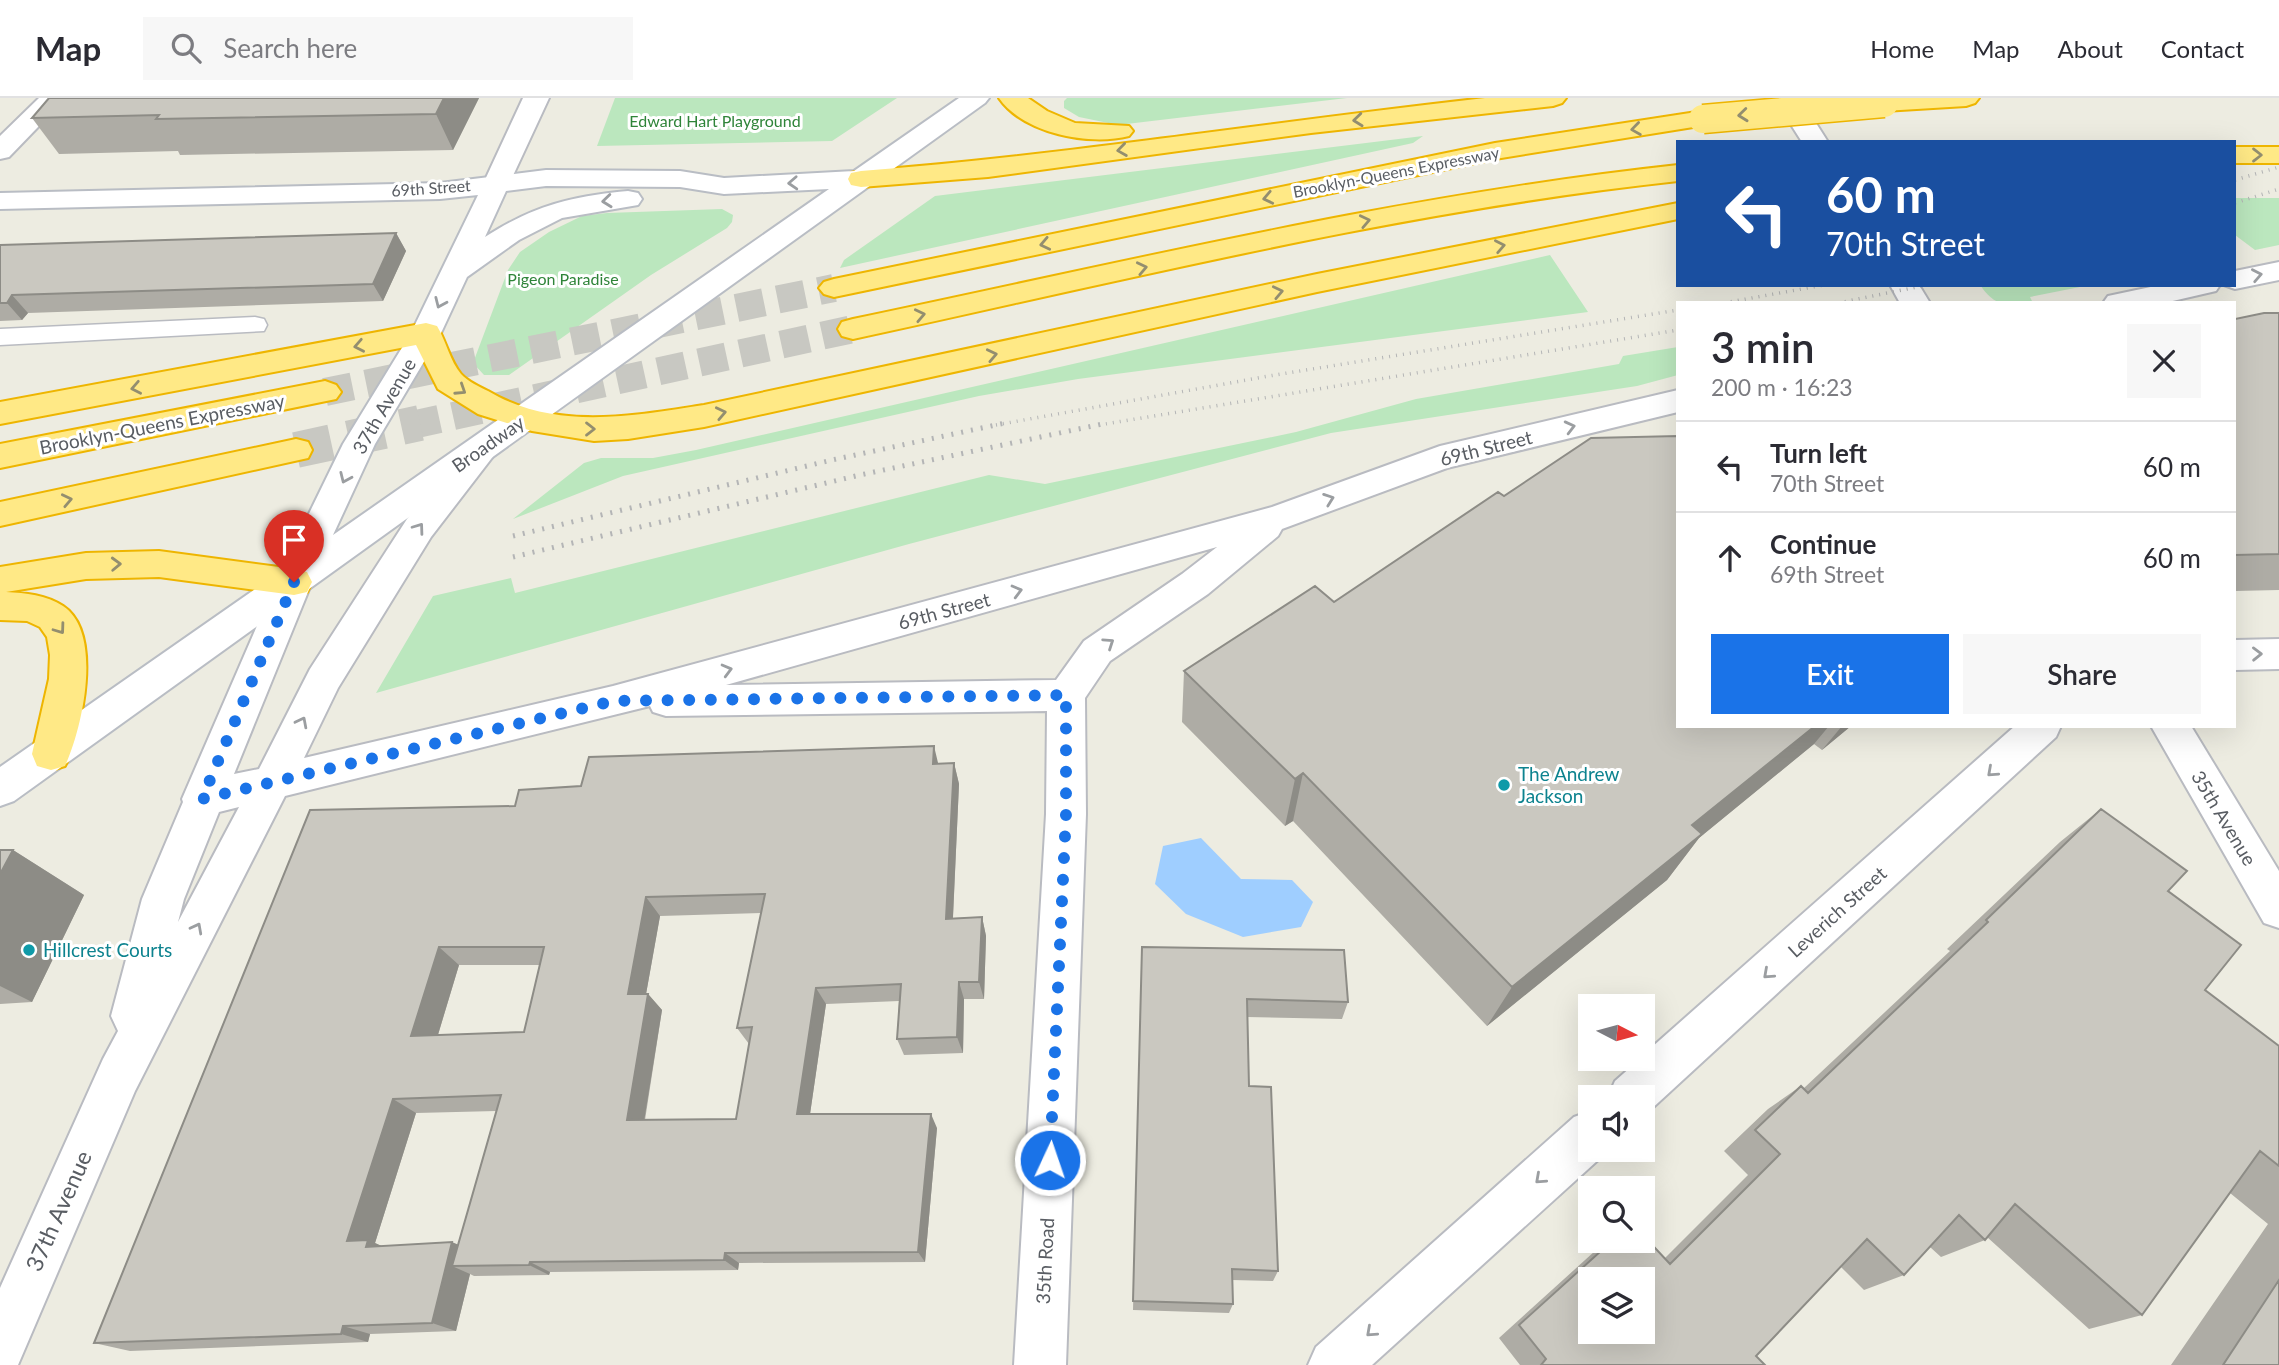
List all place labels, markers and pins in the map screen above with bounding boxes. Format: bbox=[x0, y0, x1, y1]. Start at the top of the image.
pin bbox=[264, 510, 324, 582]
place label: The Andrew Jackson bbox=[1518, 762, 1619, 807]
marker: The Andrew Jackson bbox=[1496, 777, 1512, 793]
place label: Hillcrest Courts bbox=[43, 938, 172, 961]
marker: Hillcrest Courts bbox=[21, 942, 37, 958]

